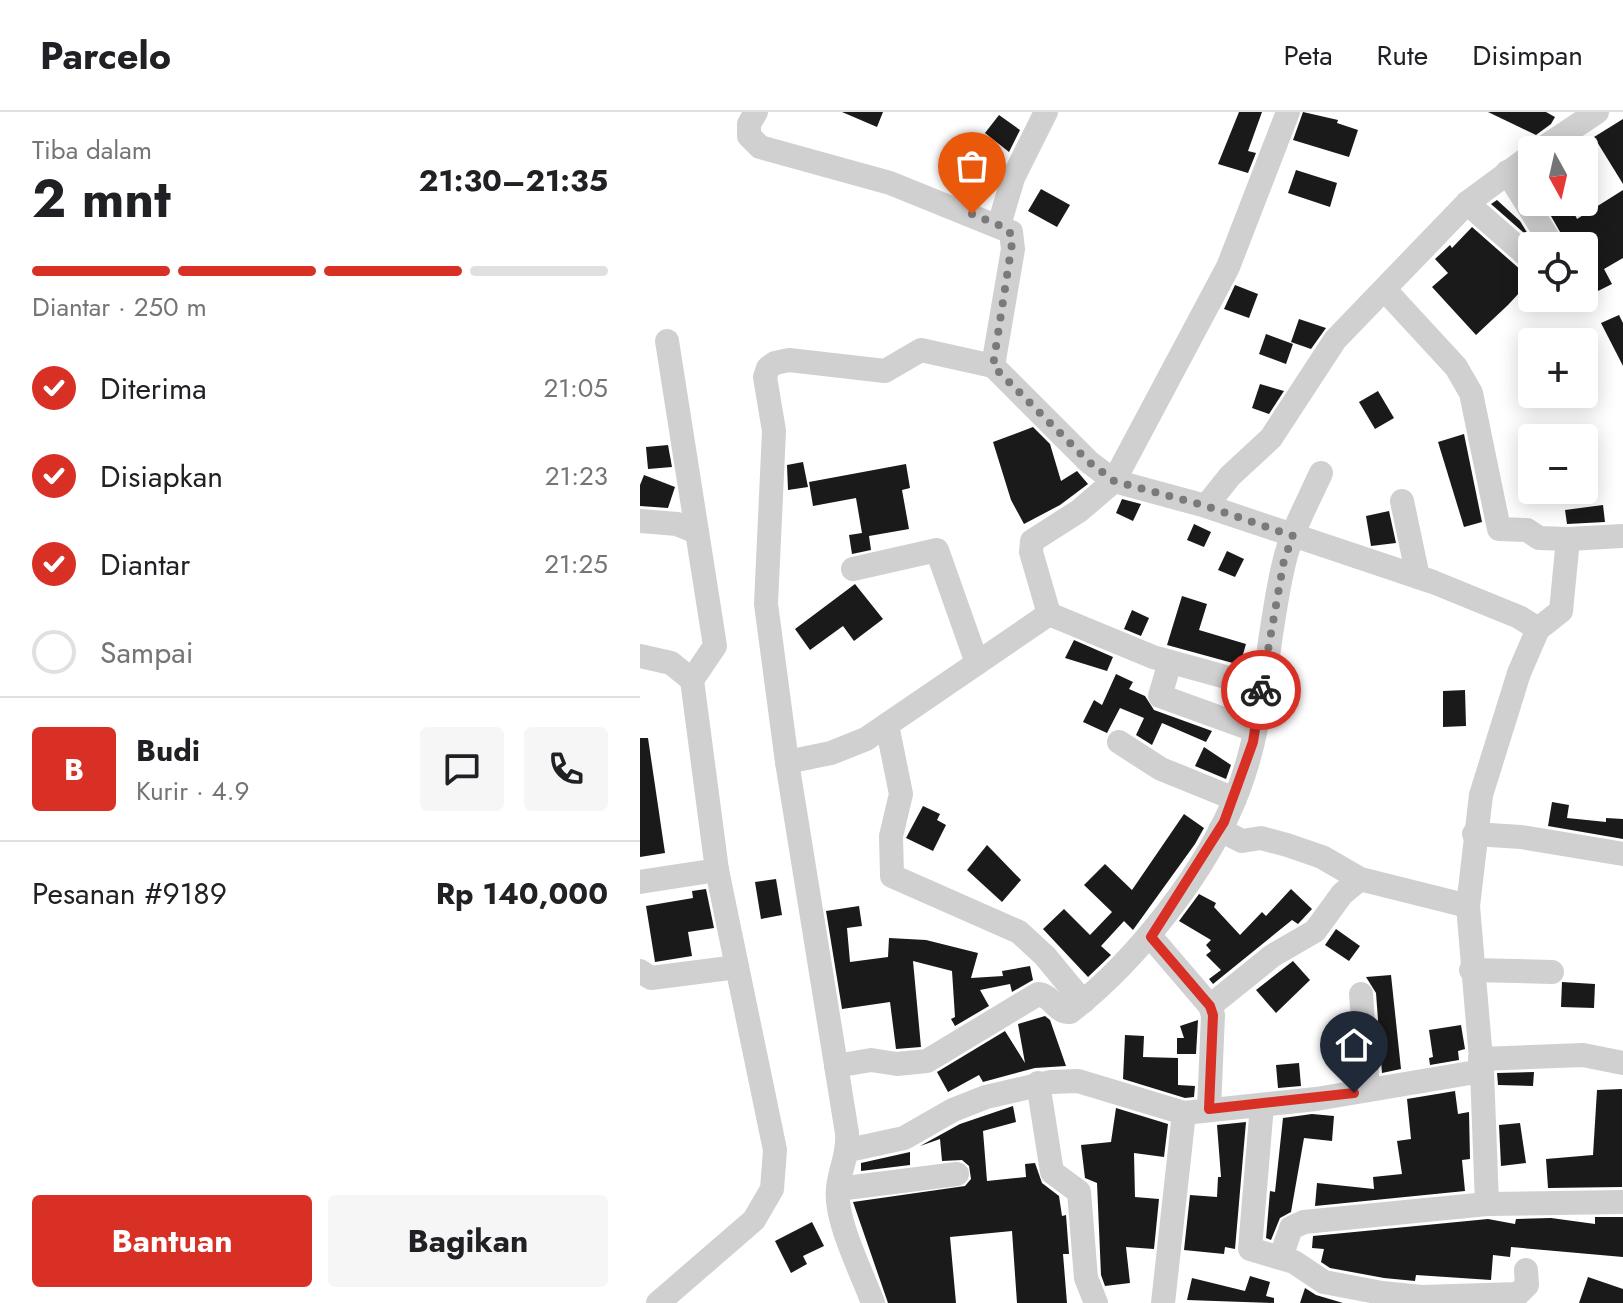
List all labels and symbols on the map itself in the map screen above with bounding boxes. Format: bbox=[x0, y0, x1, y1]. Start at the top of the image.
pin bbox=[938, 132, 1006, 214]
north arrow bbox=[1518, 136, 1598, 216]
courier bbox=[1221, 650, 1301, 730]
pin bbox=[1320, 1011, 1388, 1093]

